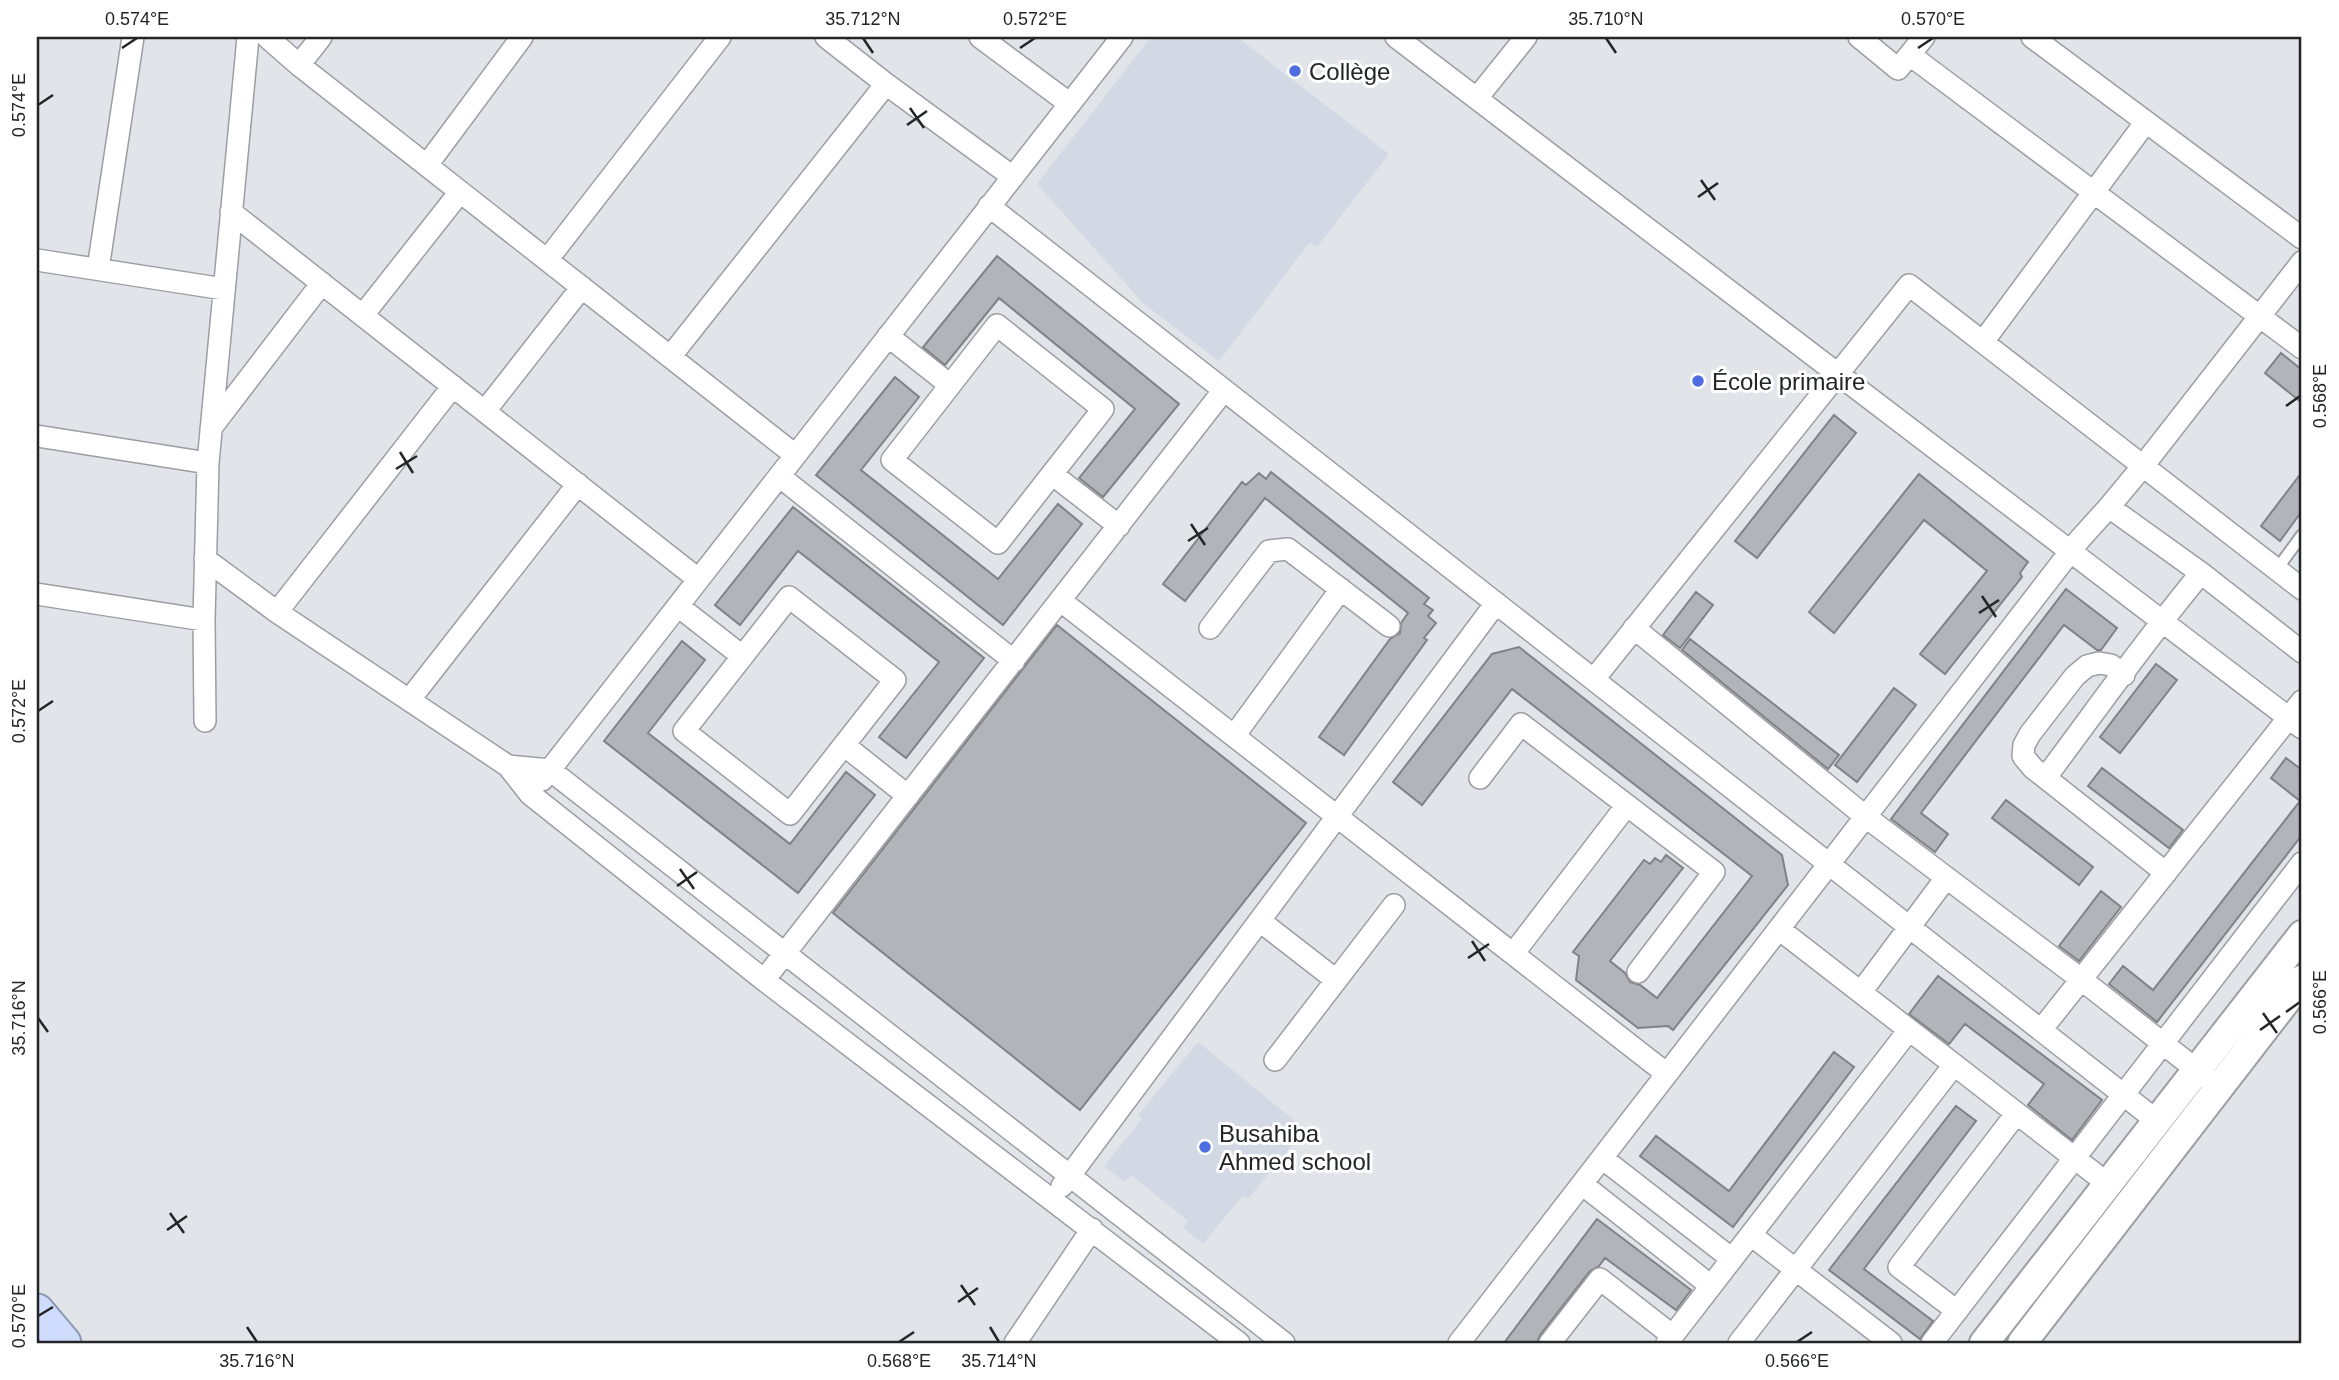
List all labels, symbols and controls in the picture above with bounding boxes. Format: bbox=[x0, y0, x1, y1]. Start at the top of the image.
text: 0.574°E bbox=[105, 9, 169, 29]
text: 35.712°N bbox=[825, 9, 901, 29]
text: 0.572°E bbox=[1003, 9, 1067, 29]
text: 35.710°N bbox=[1568, 9, 1644, 29]
text: 0.570°E bbox=[1901, 9, 1965, 29]
place label: Collège bbox=[1309, 58, 1390, 85]
marker: Collège bbox=[1287, 63, 1303, 79]
text: 0.574°E bbox=[9, 73, 29, 137]
text: 0.568°E bbox=[2310, 364, 2330, 428]
place label: École primaire bbox=[1712, 368, 1865, 395]
marker: École primaire bbox=[1690, 373, 1706, 389]
text: 0.572°E bbox=[9, 679, 29, 743]
text: 0.566°E bbox=[2310, 970, 2330, 1034]
text: 35.716°N bbox=[9, 980, 29, 1056]
place label: Busahiba Ahmed school bbox=[1219, 1120, 1371, 1175]
marker: Busahiba Ahmed school bbox=[1197, 1139, 1213, 1155]
text: 0.570°E bbox=[9, 1284, 29, 1348]
text: 35.716°N bbox=[219, 1351, 295, 1371]
text: 0.568°E bbox=[867, 1351, 931, 1371]
text: 35.714°N bbox=[961, 1351, 1037, 1371]
text: 0.566°E bbox=[1765, 1351, 1829, 1371]

